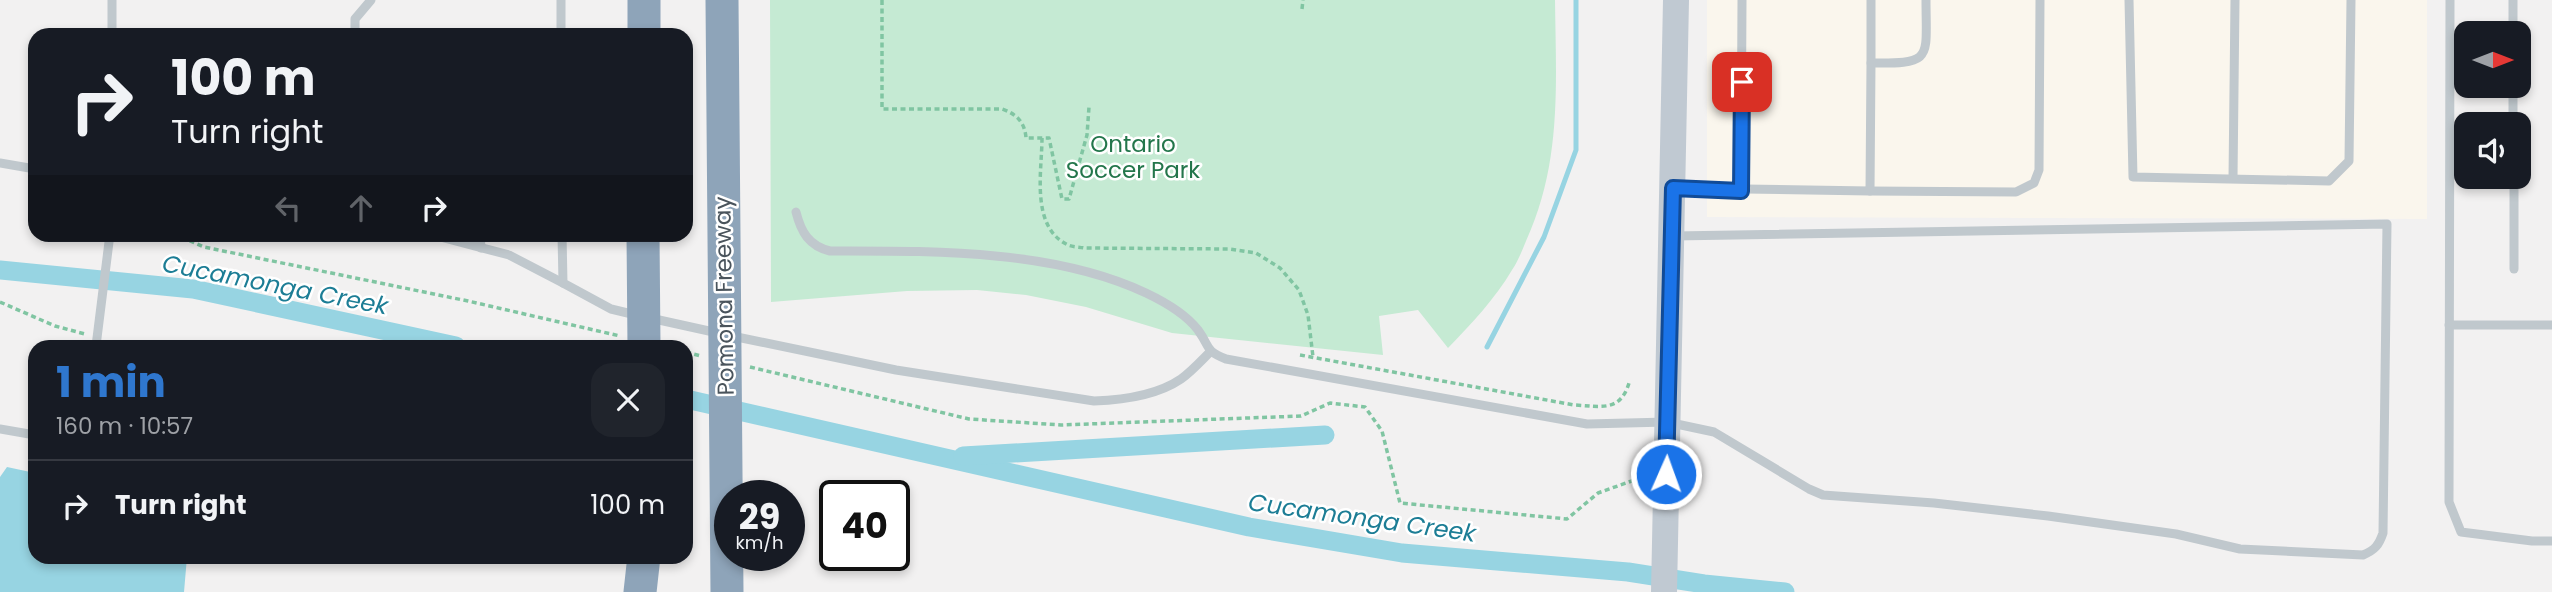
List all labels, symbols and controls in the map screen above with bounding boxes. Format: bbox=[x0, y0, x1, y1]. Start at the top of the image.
north arrow bbox=[2454, 21, 2530, 98]
map controls bbox=[2454, 21, 2531, 189]
text: 100 m bbox=[171, 44, 316, 112]
pin bbox=[1712, 52, 1772, 112]
icon: right bbox=[56, 56, 147, 147]
icon: arrive bbox=[1723, 63, 1761, 101]
text: Turn right bbox=[171, 109, 323, 154]
button: sound bbox=[2454, 112, 2531, 189]
park label: Ontario Soccer Park bbox=[1066, 128, 1200, 186]
icon: left bbox=[269, 189, 307, 227]
icon: ahead bbox=[342, 189, 380, 227]
icon: right bbox=[415, 189, 453, 227]
street label: Pomona Freeway bbox=[706, 196, 742, 396]
water label: Cucamonga Creek bbox=[159, 246, 392, 323]
text: 1 min bbox=[56, 353, 166, 412]
button: close bbox=[591, 363, 665, 437]
text: 160 m · 10:57 bbox=[56, 410, 193, 442]
position arrow bbox=[1629, 437, 1703, 511]
speed limit sign: 40 bbox=[819, 480, 910, 571]
water label: Cucamonga Creek bbox=[1246, 485, 1480, 550]
icon: right bbox=[56, 487, 94, 525]
text: Turn right bbox=[115, 487, 247, 523]
text: 100 m bbox=[590, 487, 665, 523]
text: 29 bbox=[739, 492, 780, 541]
text: km/h bbox=[736, 530, 783, 555]

